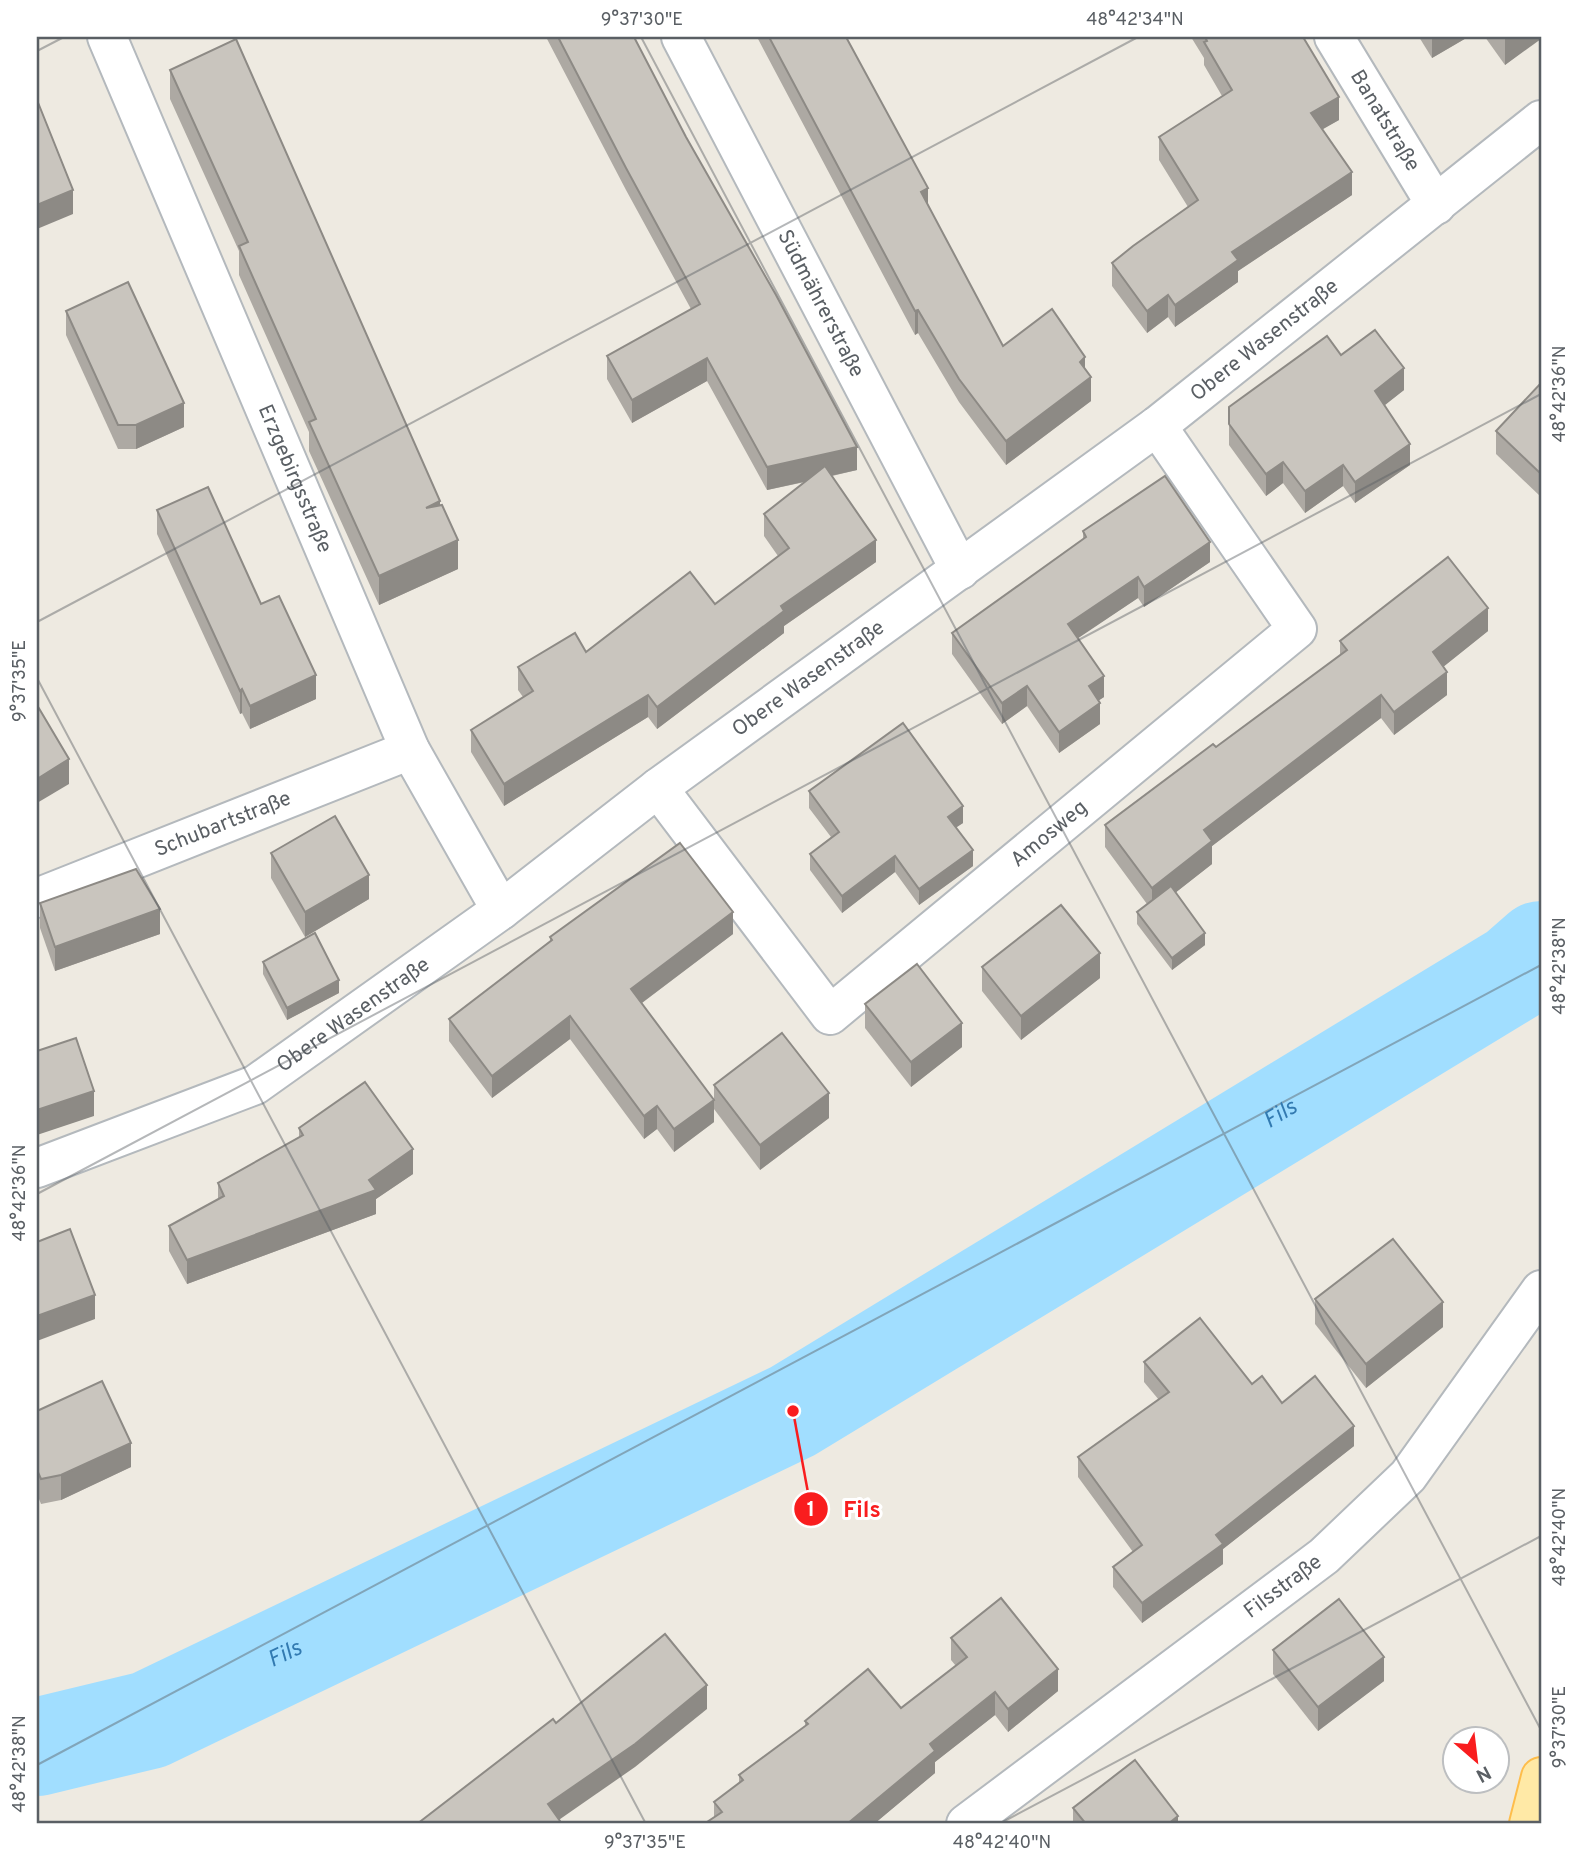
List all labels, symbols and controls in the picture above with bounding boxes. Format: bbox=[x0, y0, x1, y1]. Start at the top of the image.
text: 9°37'30"E bbox=[601, 9, 683, 32]
text: 48°42'34"N bbox=[1086, 9, 1184, 32]
street label: Banatstraße bbox=[1344, 65, 1426, 177]
street label: Südmährerstraße bbox=[771, 225, 870, 382]
street label: Obere Wasenstraße bbox=[1185, 273, 1344, 408]
text: 48°42'36"N bbox=[1549, 345, 1572, 443]
street label: Erzgebirgsstraße bbox=[251, 400, 338, 557]
street label: Obere Wasenstraße bbox=[727, 614, 890, 743]
text: 9°37'35"E bbox=[9, 640, 32, 722]
street label: Schubartstraße bbox=[151, 785, 295, 863]
street label: Amosweg bbox=[1005, 794, 1093, 874]
text: 48°42'38"N bbox=[1549, 917, 1572, 1015]
street label: Obere Wasenstraße bbox=[271, 951, 435, 1079]
water label: Fils bbox=[1258, 1093, 1303, 1136]
text: 48°42'36"N bbox=[9, 1144, 32, 1242]
callout: Fils bbox=[794, 1487, 895, 1531]
text: 48°42'40"N bbox=[1549, 1488, 1572, 1586]
text: 1 bbox=[807, 1497, 815, 1524]
text: Fils bbox=[843, 1497, 881, 1526]
street label: Filsstraße bbox=[1239, 1549, 1328, 1625]
water label: Fils bbox=[263, 1634, 307, 1675]
text: 9°37'30"E bbox=[1549, 1686, 1572, 1768]
text: 48°42'38"N bbox=[9, 1715, 32, 1813]
north arrow bbox=[1442, 1724, 1512, 1794]
text: N bbox=[1471, 1759, 1495, 1787]
text: 9°37'35"E bbox=[604, 1832, 686, 1855]
text: 48°42'40"N bbox=[953, 1832, 1051, 1855]

